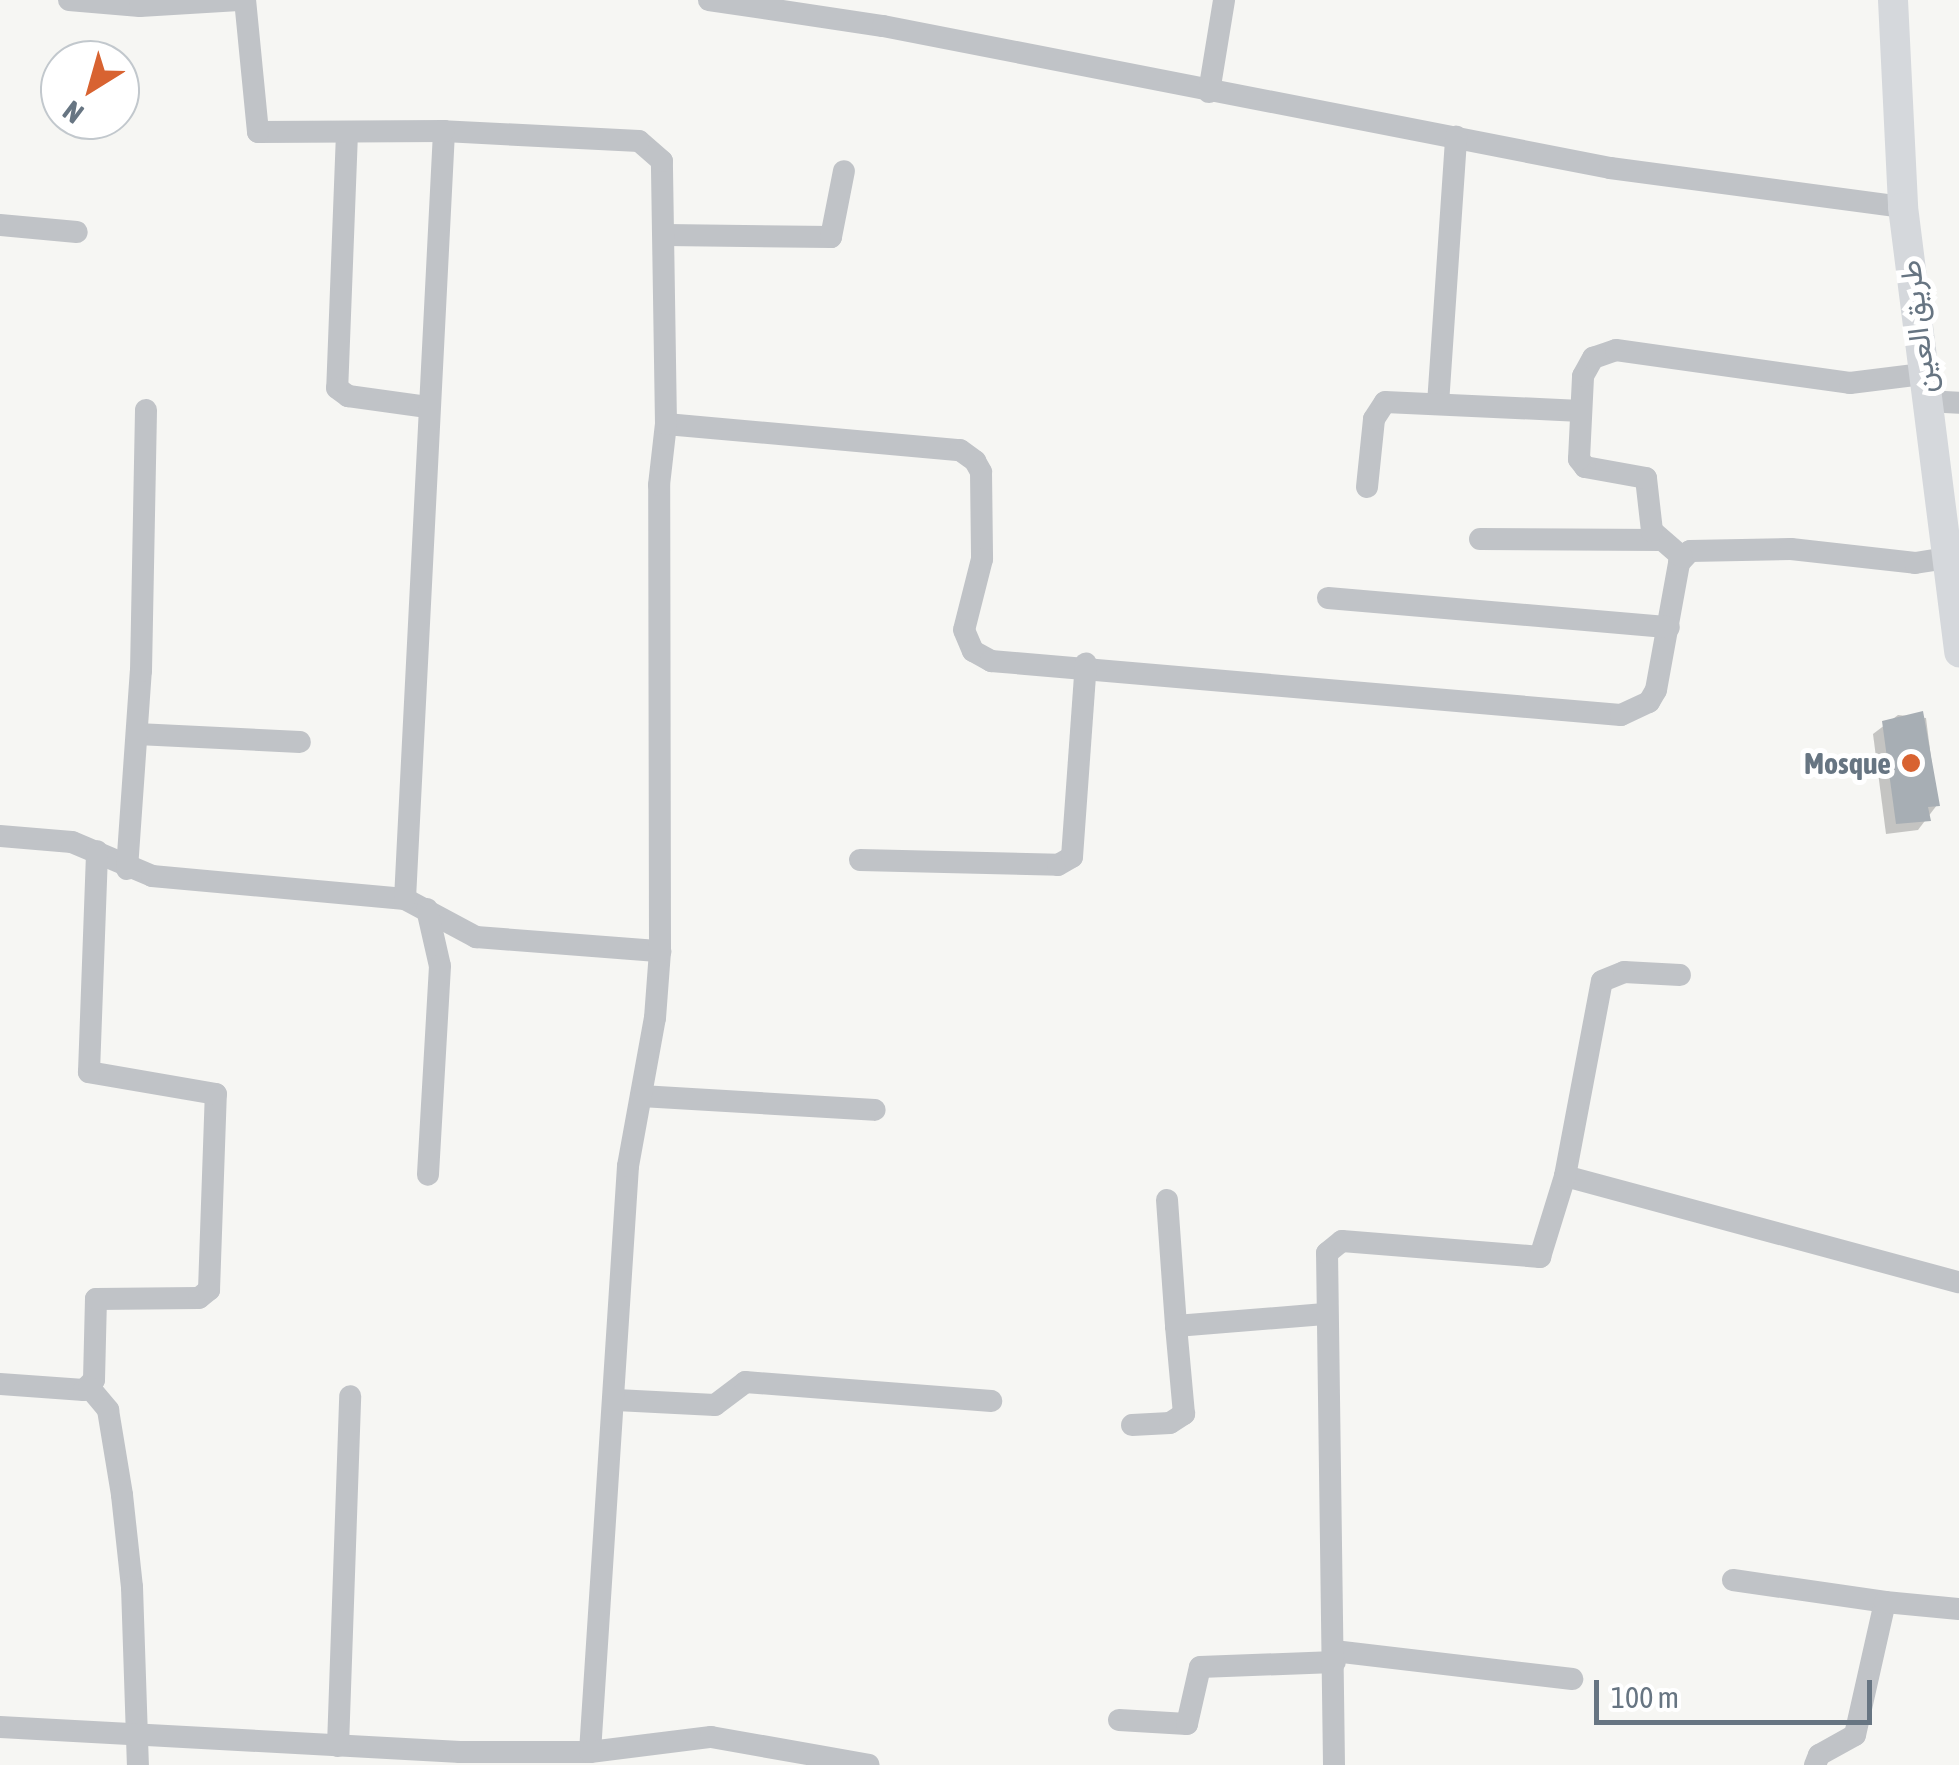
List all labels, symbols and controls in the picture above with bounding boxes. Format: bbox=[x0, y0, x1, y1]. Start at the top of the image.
north arrow bbox=[40, 40, 140, 140]
text: N bbox=[57, 95, 89, 130]
street label: طريق العين bbox=[1891, 258, 1943, 396]
place label: Mosque bbox=[1804, 745, 1891, 781]
marker: Mosque bbox=[1900, 752, 1922, 774]
scale bar bbox=[1599, 1660, 1876, 1722]
text: 100 m bbox=[1611, 1680, 1679, 1714]

